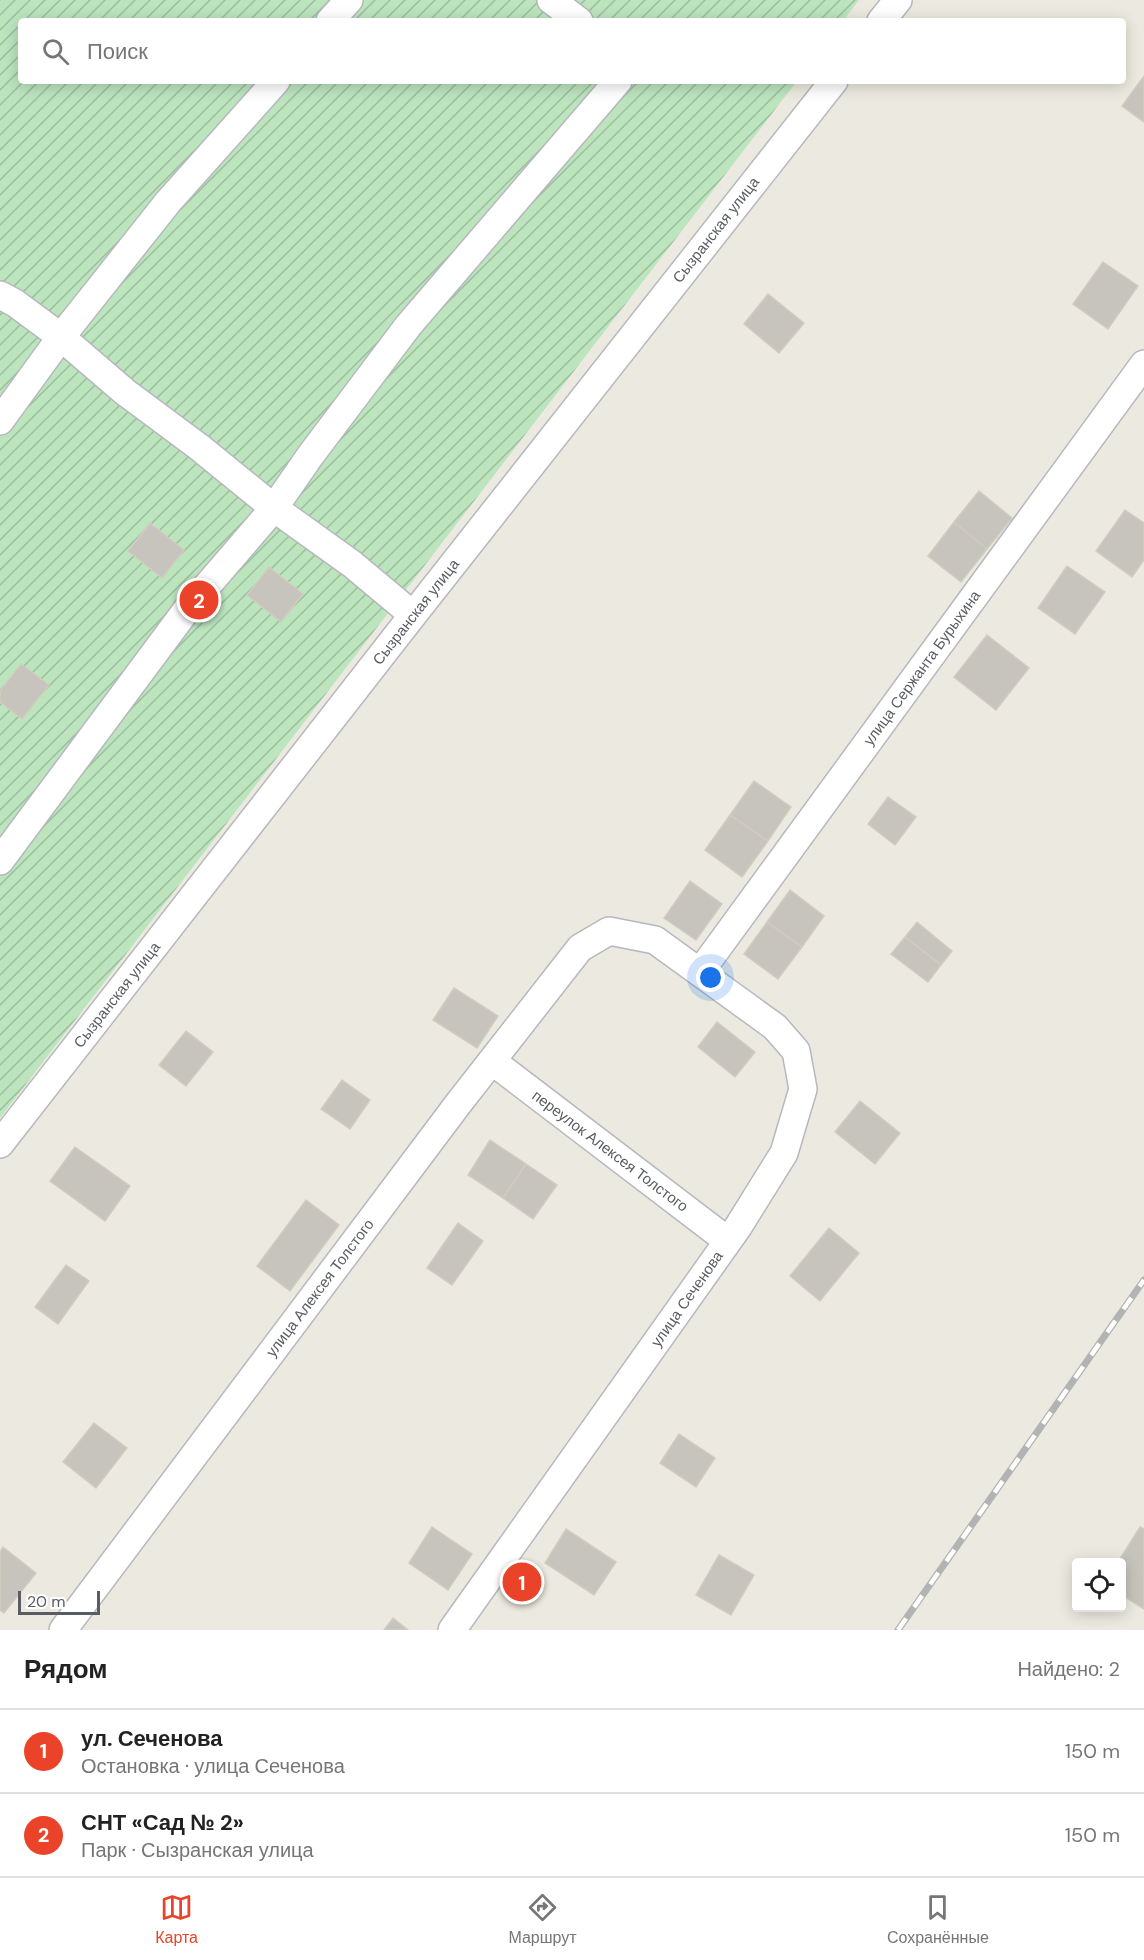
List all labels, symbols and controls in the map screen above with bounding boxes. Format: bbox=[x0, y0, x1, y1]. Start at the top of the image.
search box bbox=[18, 18, 1126, 84]
icon: search bbox=[39, 35, 72, 68]
text: Поиск bbox=[87, 37, 148, 66]
street label: Сызранская улица bbox=[668, 172, 764, 287]
street label: Сызранская улица bbox=[368, 554, 464, 669]
pin: 2 bbox=[180, 578, 218, 622]
street label: улица Сержанта Бурыхина bbox=[859, 586, 985, 749]
street label: Сызранская улица bbox=[69, 937, 165, 1052]
your location bbox=[696, 963, 725, 992]
street label: переулок Алексея Толстого bbox=[528, 1086, 692, 1216]
street label: улица Алексея Толстого bbox=[262, 1215, 378, 1361]
street label: улица Сеченова bbox=[646, 1247, 728, 1351]
map controls bbox=[1072, 1558, 1126, 1612]
button: locate bbox=[1072, 1558, 1126, 1612]
pin: 1 bbox=[502, 1560, 542, 1604]
scale bar bbox=[18, 1588, 100, 1616]
text: 20 m bbox=[27, 1591, 66, 1612]
text: Рядом bbox=[24, 1652, 107, 1686]
text: Найдено: 2 bbox=[1017, 1656, 1120, 1682]
text: ул. Сеченова bbox=[81, 1724, 222, 1753]
text: 1 bbox=[40, 1738, 47, 1764]
text: 150 m bbox=[1065, 1738, 1120, 1764]
text: Остановка · улица Сеченова bbox=[81, 1753, 345, 1779]
text: СНТ «Сад № 2» bbox=[81, 1808, 244, 1837]
text: 2 bbox=[38, 1822, 49, 1848]
text: 150 m bbox=[1065, 1822, 1120, 1848]
text: Парк · Сызранская улица bbox=[81, 1837, 314, 1863]
tab: Карта bbox=[155, 1891, 198, 1948]
tab: Маршрут bbox=[508, 1891, 577, 1948]
tab: Сохранённые bbox=[887, 1891, 989, 1948]

